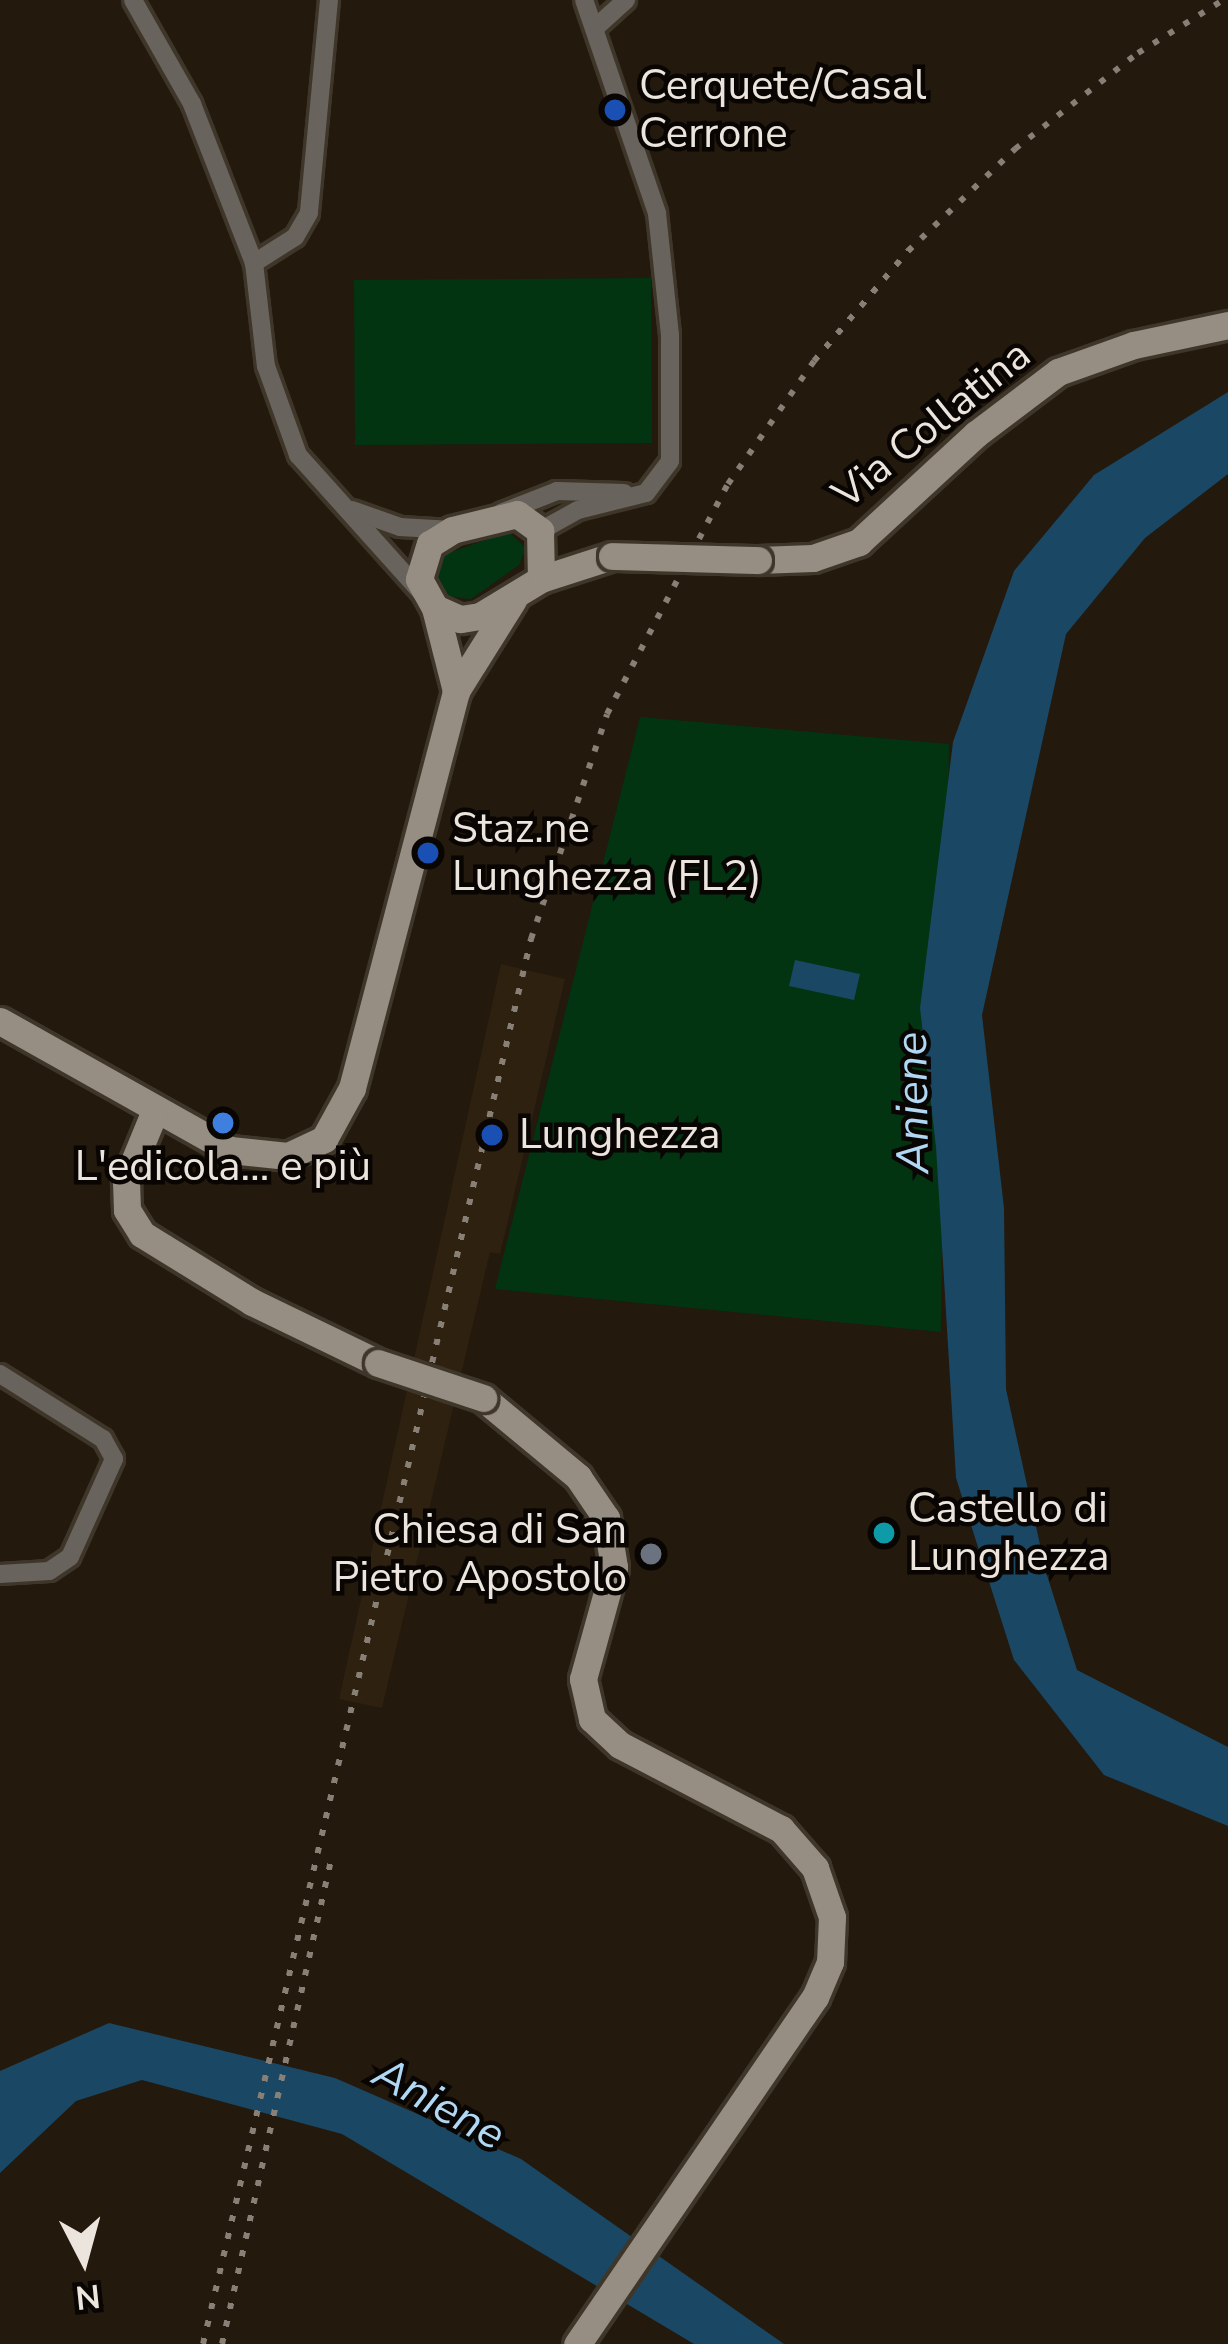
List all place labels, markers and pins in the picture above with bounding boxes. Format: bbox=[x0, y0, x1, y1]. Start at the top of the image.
place label: Cerquete/Casal Cerrone bbox=[639, 61, 926, 160]
marker: Cerquete/Casal Cerrone bbox=[602, 97, 628, 123]
place label: Staz.ne Lunghezza (FL2) bbox=[452, 804, 762, 902]
marker: Staz.ne Lunghezza (FL2) bbox=[415, 840, 441, 866]
marker: L'edicola… e più bbox=[210, 1110, 236, 1136]
place label: Lunghezza bbox=[519, 1110, 720, 1160]
marker: Lunghezza bbox=[476, 1119, 508, 1151]
place label: L'edicola… e più bbox=[75, 1142, 371, 1192]
place label: Castello di Lunghezza bbox=[908, 1484, 1109, 1582]
place label: Chiesa di San Pietro Apostolo bbox=[333, 1505, 627, 1604]
marker: Castello di Lunghezza bbox=[871, 1520, 897, 1546]
marker: Chiesa di San Pietro Apostolo bbox=[638, 1541, 664, 1567]

